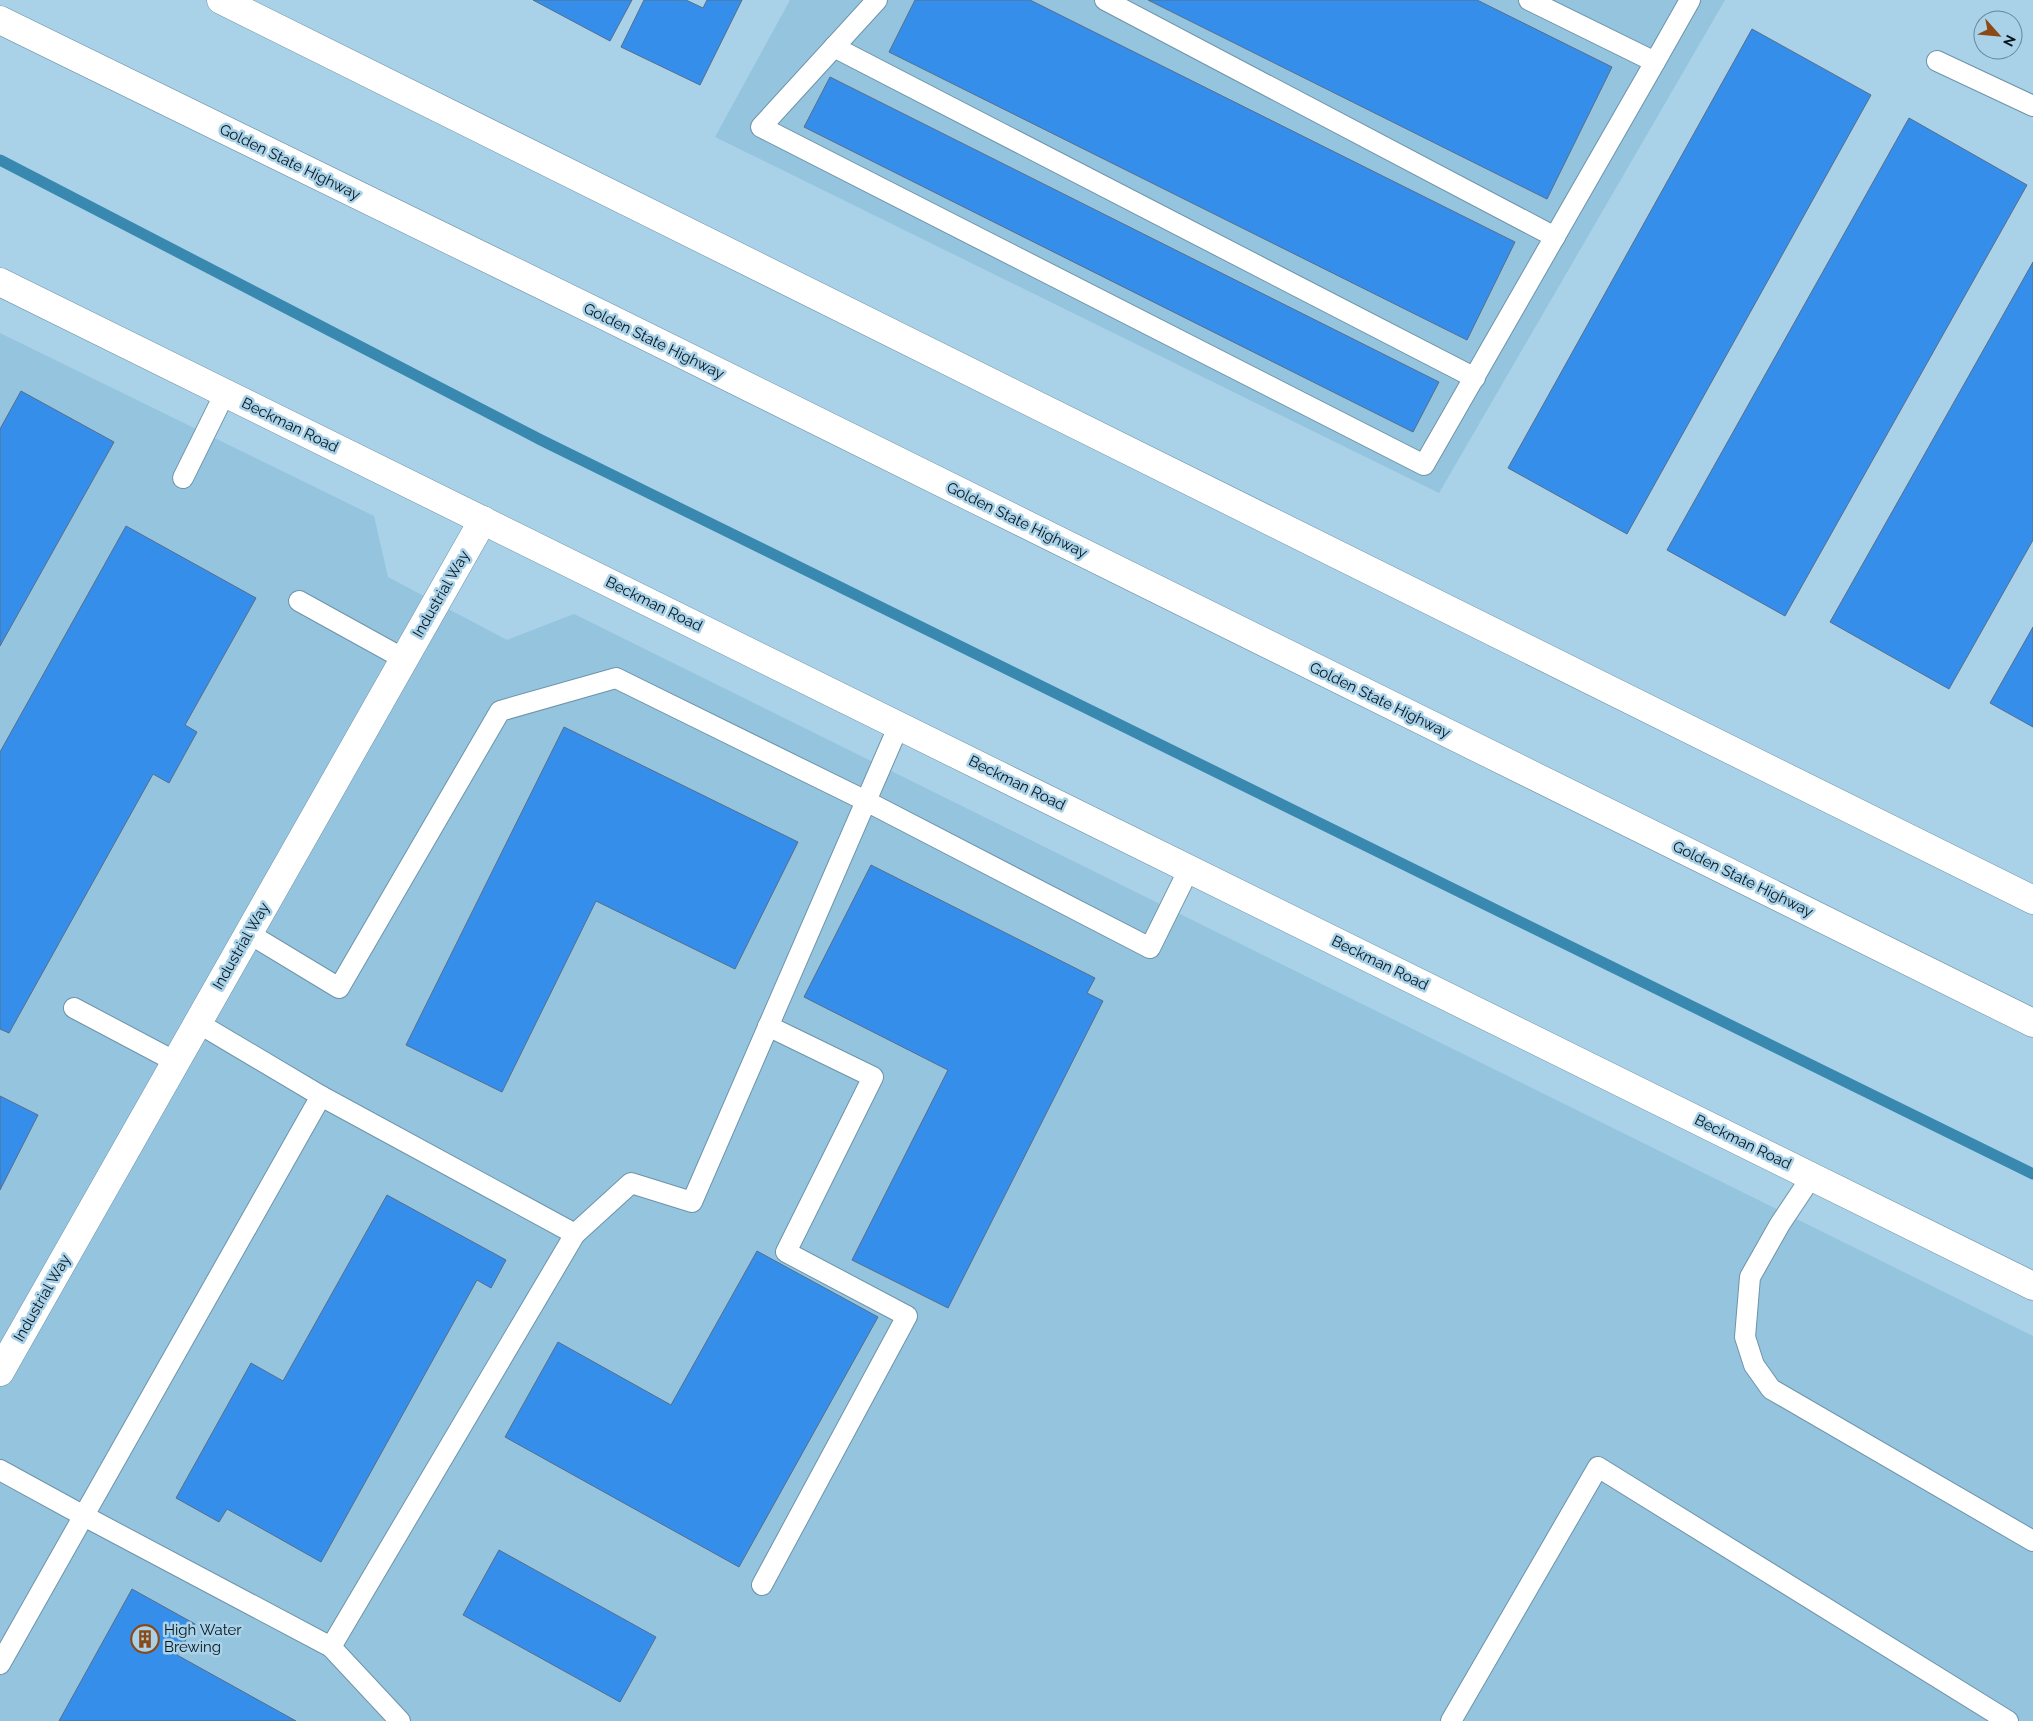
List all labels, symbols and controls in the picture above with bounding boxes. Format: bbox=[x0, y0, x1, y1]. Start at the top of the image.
north arrow bbox=[1973, 10, 2023, 60]
text: N bbox=[2000, 33, 2019, 49]
street label: Golden State Highway bbox=[217, 120, 363, 204]
street label: Golden State Highway bbox=[581, 299, 727, 383]
street label: Beckman Road bbox=[239, 394, 341, 456]
street label: Golden State Highway bbox=[944, 478, 1090, 562]
street label: Industrial Way bbox=[409, 547, 473, 641]
street label: Beckman Road bbox=[603, 573, 705, 635]
street label: Golden State Highway bbox=[1307, 658, 1453, 742]
street label: Beckman Road bbox=[966, 752, 1068, 814]
street label: Golden State Highway bbox=[1670, 837, 1816, 921]
street label: Industrial Way bbox=[209, 899, 273, 993]
street label: Beckman Road bbox=[1329, 932, 1431, 994]
street label: Beckman Road bbox=[1692, 1111, 1794, 1173]
street label: Industrial Way bbox=[10, 1251, 74, 1345]
place label: High Water Brewing bbox=[164, 1621, 242, 1656]
building icon: High Water Brewing bbox=[130, 1624, 160, 1654]

